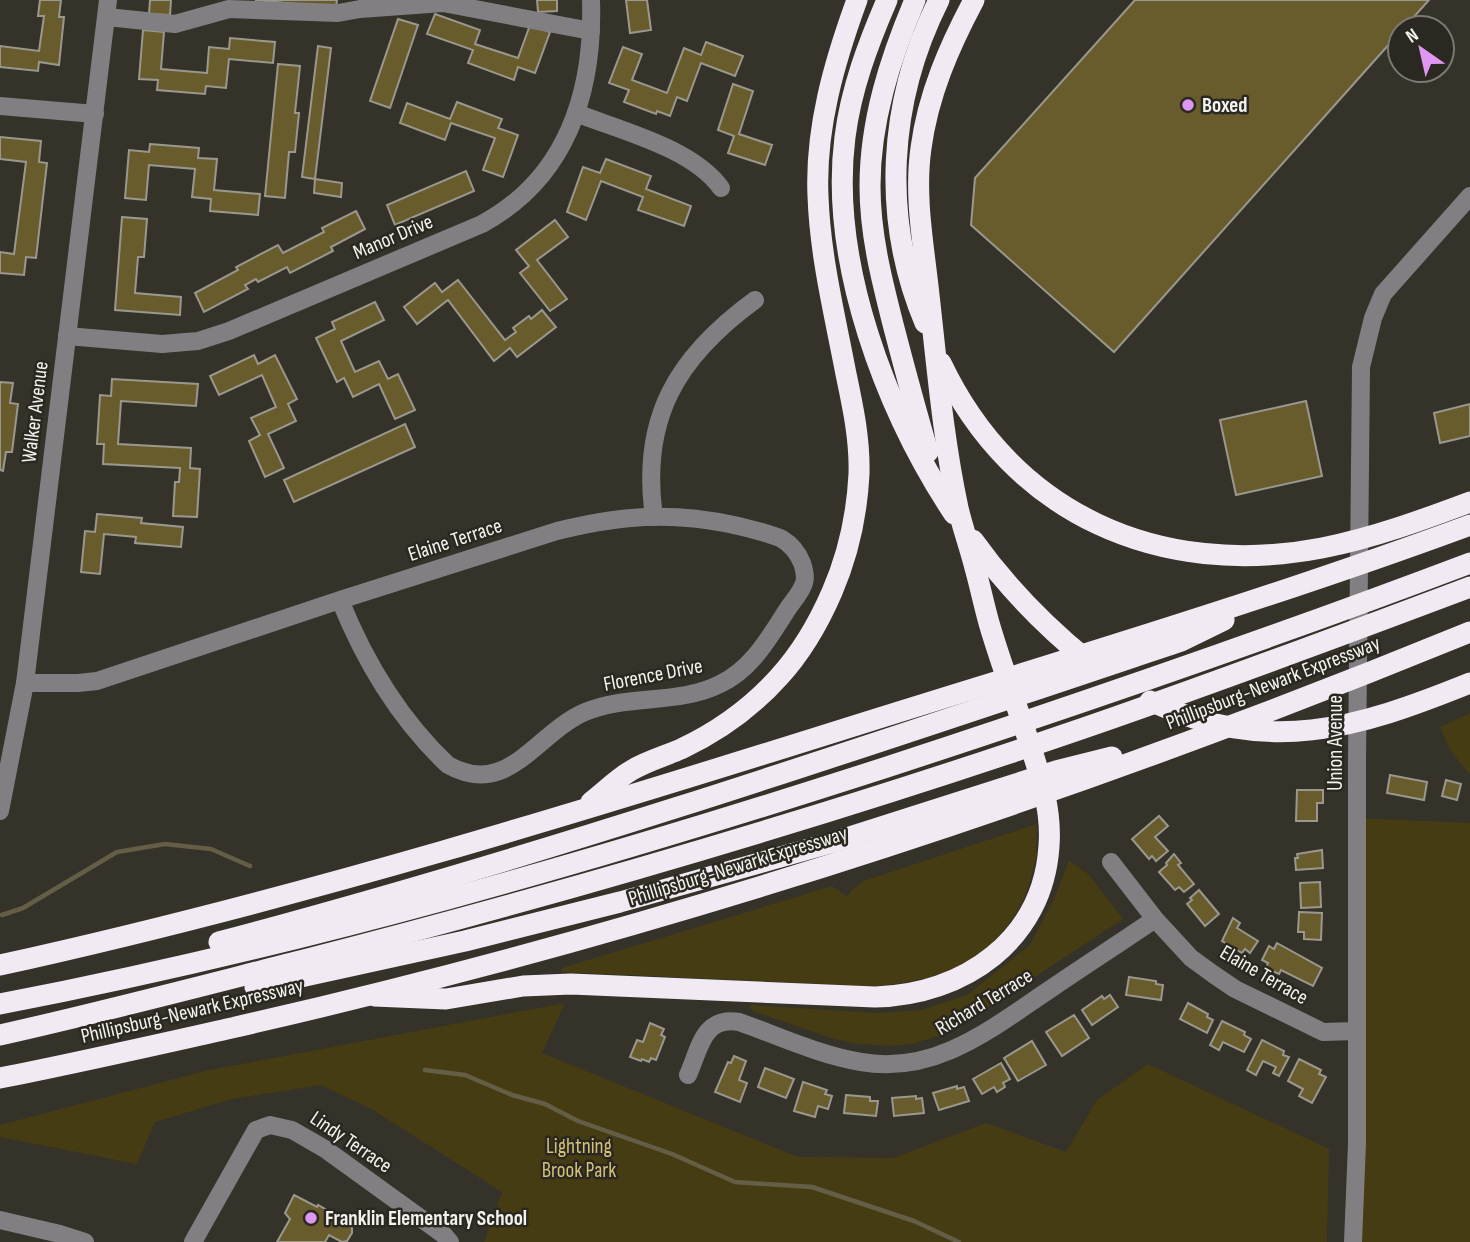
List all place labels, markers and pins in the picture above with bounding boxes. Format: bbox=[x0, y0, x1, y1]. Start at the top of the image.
place label: Boxed bbox=[1202, 93, 1247, 118]
marker: Boxed bbox=[1180, 97, 1196, 113]
place label: Franklin Elementary School bbox=[325, 1206, 527, 1231]
marker: Franklin Elementary School bbox=[303, 1210, 319, 1226]

